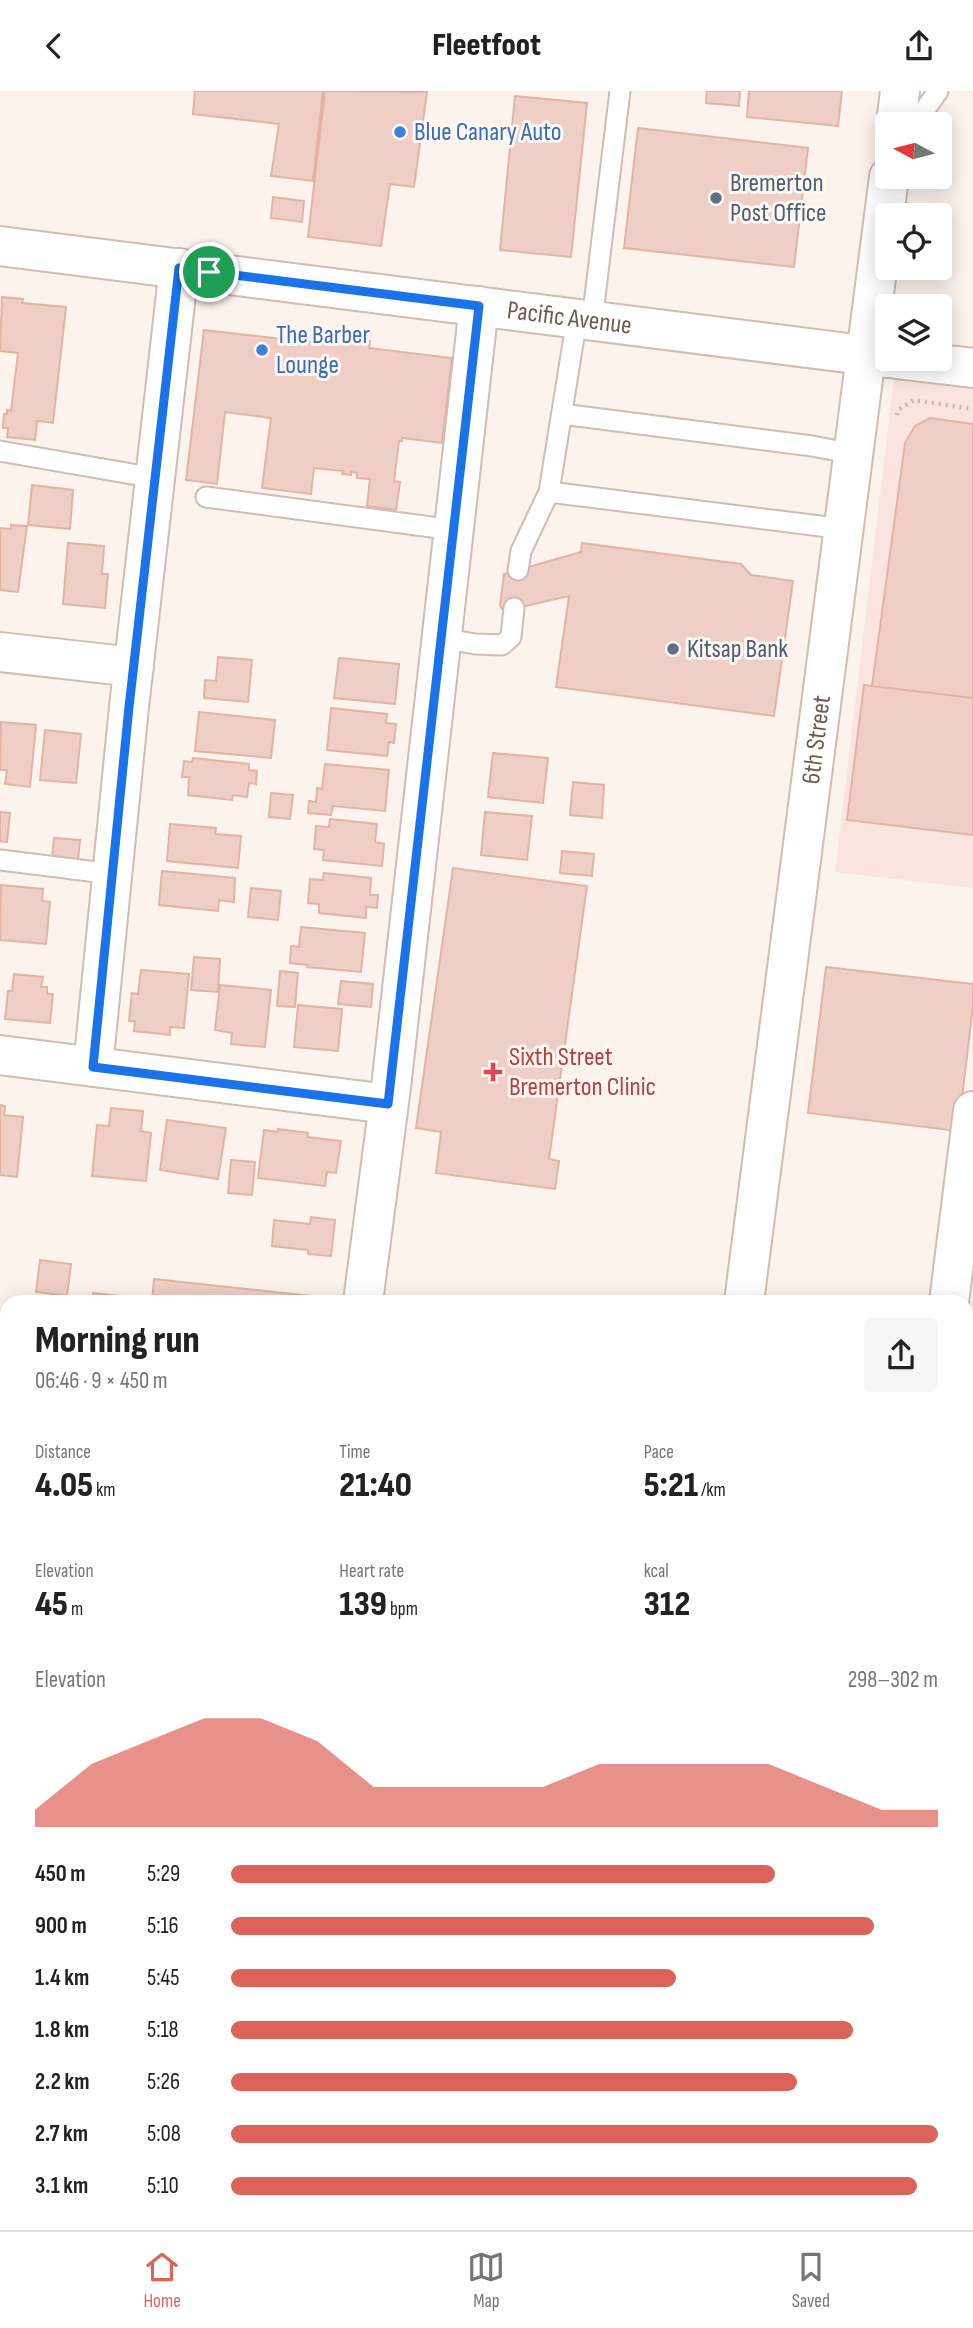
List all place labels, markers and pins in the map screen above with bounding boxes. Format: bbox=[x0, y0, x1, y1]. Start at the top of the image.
place label: Blue Canary Auto bbox=[414, 117, 562, 148]
marker: Blue Canary Auto bbox=[392, 124, 408, 140]
place label: Bremerton Post Office bbox=[730, 168, 826, 229]
marker: Bremerton Post Office bbox=[708, 190, 724, 206]
pin bbox=[179, 242, 239, 302]
place label: The Barber Lounge bbox=[276, 320, 370, 381]
marker: The Barber Lounge bbox=[254, 342, 270, 358]
place label: Kitsap Bank bbox=[687, 634, 788, 665]
marker: Kitsap Bank bbox=[665, 641, 681, 657]
place label: Sixth Street Bremerton Clinic bbox=[509, 1042, 656, 1103]
marker: Sixth Street Bremerton Clinic bbox=[483, 1062, 503, 1082]

